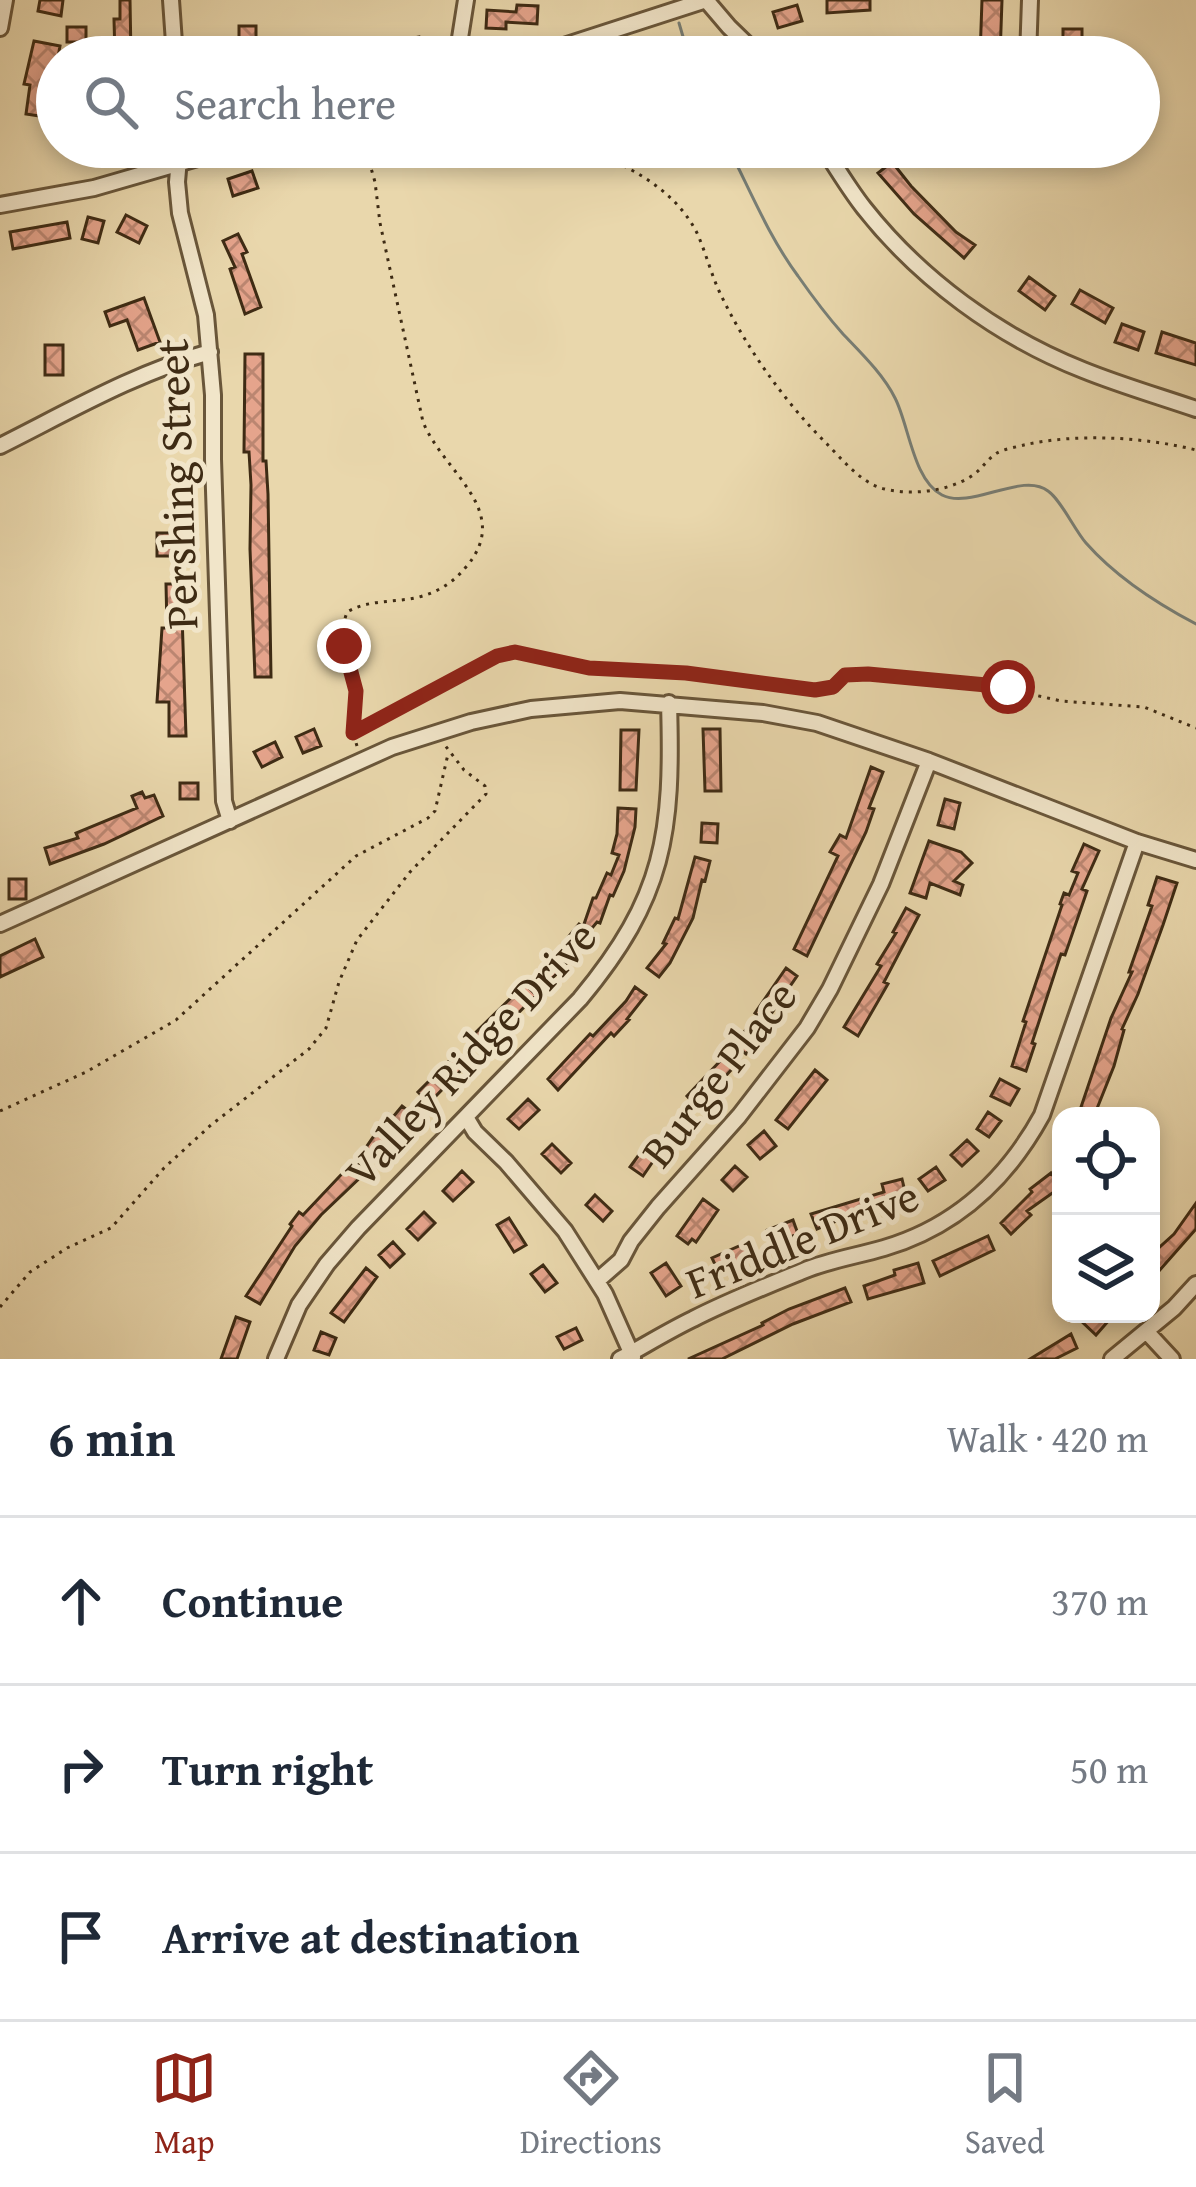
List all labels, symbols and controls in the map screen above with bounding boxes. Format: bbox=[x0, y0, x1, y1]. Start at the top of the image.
search box bbox=[36, 36, 1160, 168]
icon: search bbox=[78, 69, 144, 135]
text: Search here bbox=[174, 70, 396, 135]
street label: Pershing Street bbox=[138, 337, 214, 631]
route end bbox=[317, 619, 371, 673]
route start bbox=[981, 660, 1035, 714]
street label: Valley Ridge Drive bbox=[329, 905, 611, 1201]
street label: Burge Place bbox=[624, 966, 812, 1180]
map controls bbox=[1052, 1107, 1160, 1323]
button: locate bbox=[1052, 1107, 1160, 1215]
street label: Friddle Drive bbox=[676, 1162, 928, 1314]
button: layers bbox=[1052, 1215, 1160, 1323]
text: 6 min bbox=[48, 1400, 175, 1475]
text: Walk · 420 m bbox=[947, 1409, 1148, 1466]
icon: ahead bbox=[48, 1568, 114, 1634]
text: Continue bbox=[162, 1568, 343, 1633]
text: 370 m bbox=[1051, 1572, 1148, 1629]
icon: right bbox=[48, 1736, 114, 1802]
text: Turn right bbox=[162, 1736, 374, 1801]
text: 50 m bbox=[1070, 1740, 1148, 1797]
icon: arrive bbox=[48, 1904, 114, 1970]
text: Arrive at destination bbox=[162, 1904, 580, 1969]
tab: Map bbox=[151, 2045, 217, 2165]
tab: Directions bbox=[520, 2045, 662, 2165]
tab: Saved bbox=[965, 2045, 1045, 2165]

